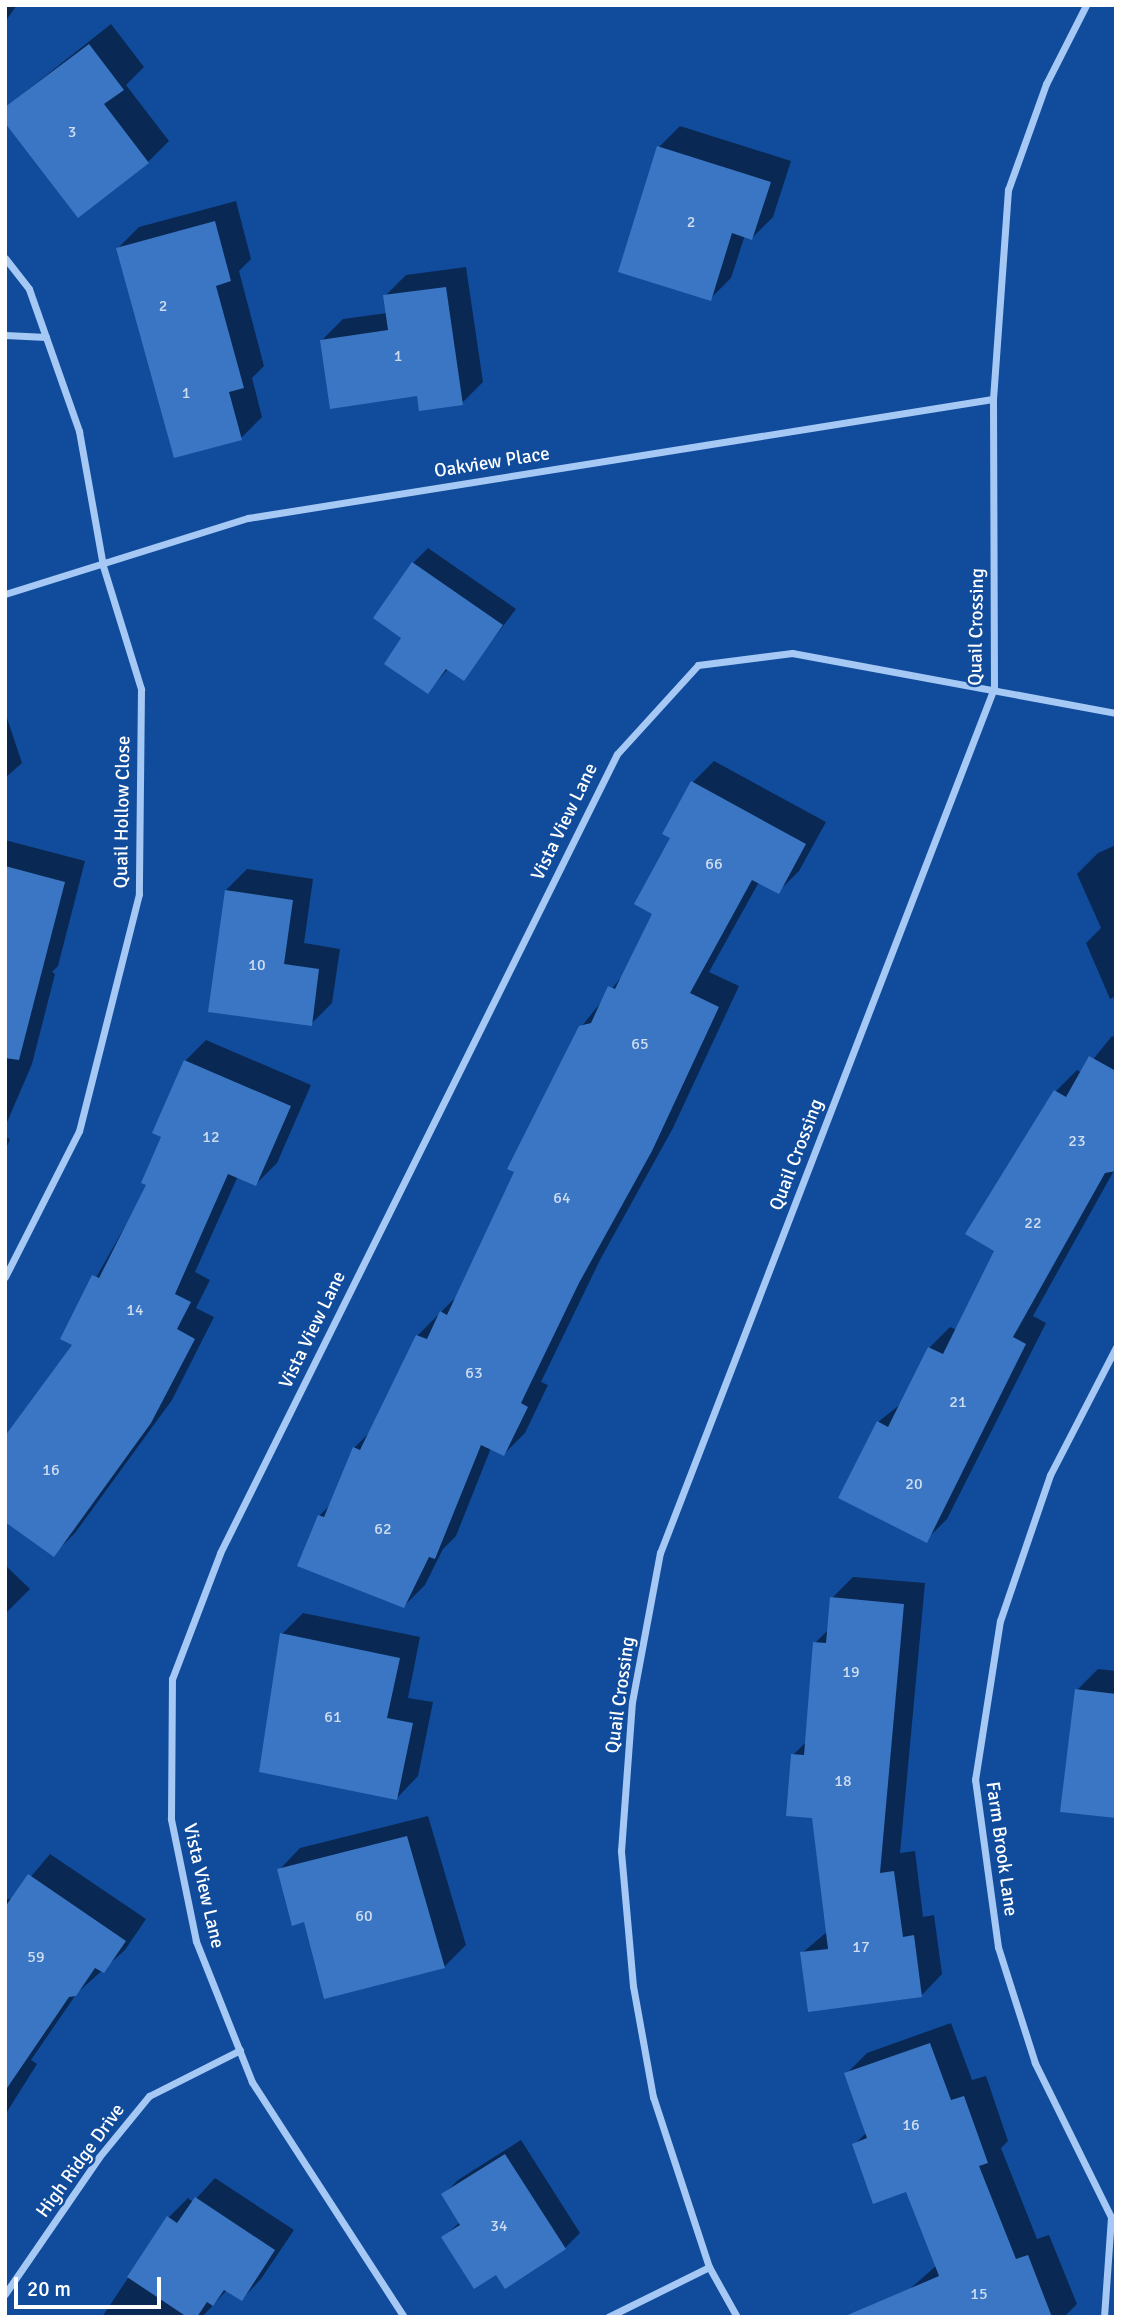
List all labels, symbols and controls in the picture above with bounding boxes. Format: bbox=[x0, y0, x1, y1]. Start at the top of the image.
house number: 3 bbox=[68, 122, 76, 142]
house number: 2 bbox=[687, 212, 695, 232]
house number: 2 bbox=[159, 296, 167, 316]
house number: 1 bbox=[394, 346, 402, 366]
house number: 1 bbox=[182, 383, 190, 403]
street label: Oakview Place bbox=[433, 443, 551, 483]
street label: Quail Crossing bbox=[965, 568, 989, 686]
street label: Quail Hollow Close bbox=[110, 735, 136, 889]
street label: Vista View Lane bbox=[527, 760, 603, 884]
house number: 66 bbox=[705, 854, 723, 874]
house number: 10 bbox=[248, 955, 266, 975]
house number: 65 bbox=[631, 1034, 649, 1054]
street label: Quail Crossing bbox=[765, 1096, 829, 1214]
house number: 12 bbox=[202, 1127, 220, 1147]
house number: 23 bbox=[1068, 1131, 1086, 1151]
house number: 64 bbox=[553, 1188, 571, 1208]
house number: 22 bbox=[1024, 1213, 1042, 1233]
street label: Vista View Lane bbox=[275, 1268, 351, 1392]
house number: 14 bbox=[126, 1300, 144, 1320]
house number: 63 bbox=[465, 1363, 483, 1383]
house number: 21 bbox=[949, 1392, 967, 1412]
house number: 16 bbox=[42, 1460, 60, 1480]
house number: 20 bbox=[905, 1474, 923, 1494]
house number: 62 bbox=[374, 1519, 392, 1539]
street label: Quail Crossing bbox=[602, 1635, 640, 1755]
house number: 19 bbox=[842, 1662, 860, 1682]
house number: 61 bbox=[324, 1707, 342, 1727]
house number: 18 bbox=[834, 1771, 852, 1791]
street label: Farm Brook Lane bbox=[980, 1780, 1022, 1918]
street label: Vista View Lane bbox=[178, 1821, 228, 1951]
house number: 60 bbox=[355, 1906, 373, 1926]
house number: 17 bbox=[852, 1937, 870, 1957]
house number: 59 bbox=[27, 1947, 45, 1967]
street label: High Ridge Drive bbox=[32, 2100, 130, 2222]
house number: 16 bbox=[902, 2115, 920, 2135]
house number: 34 bbox=[490, 2216, 508, 2236]
scale bar bbox=[18, 2262, 164, 2306]
text: 20 m bbox=[27, 2276, 71, 2302]
house number: 15 bbox=[970, 2284, 988, 2304]

